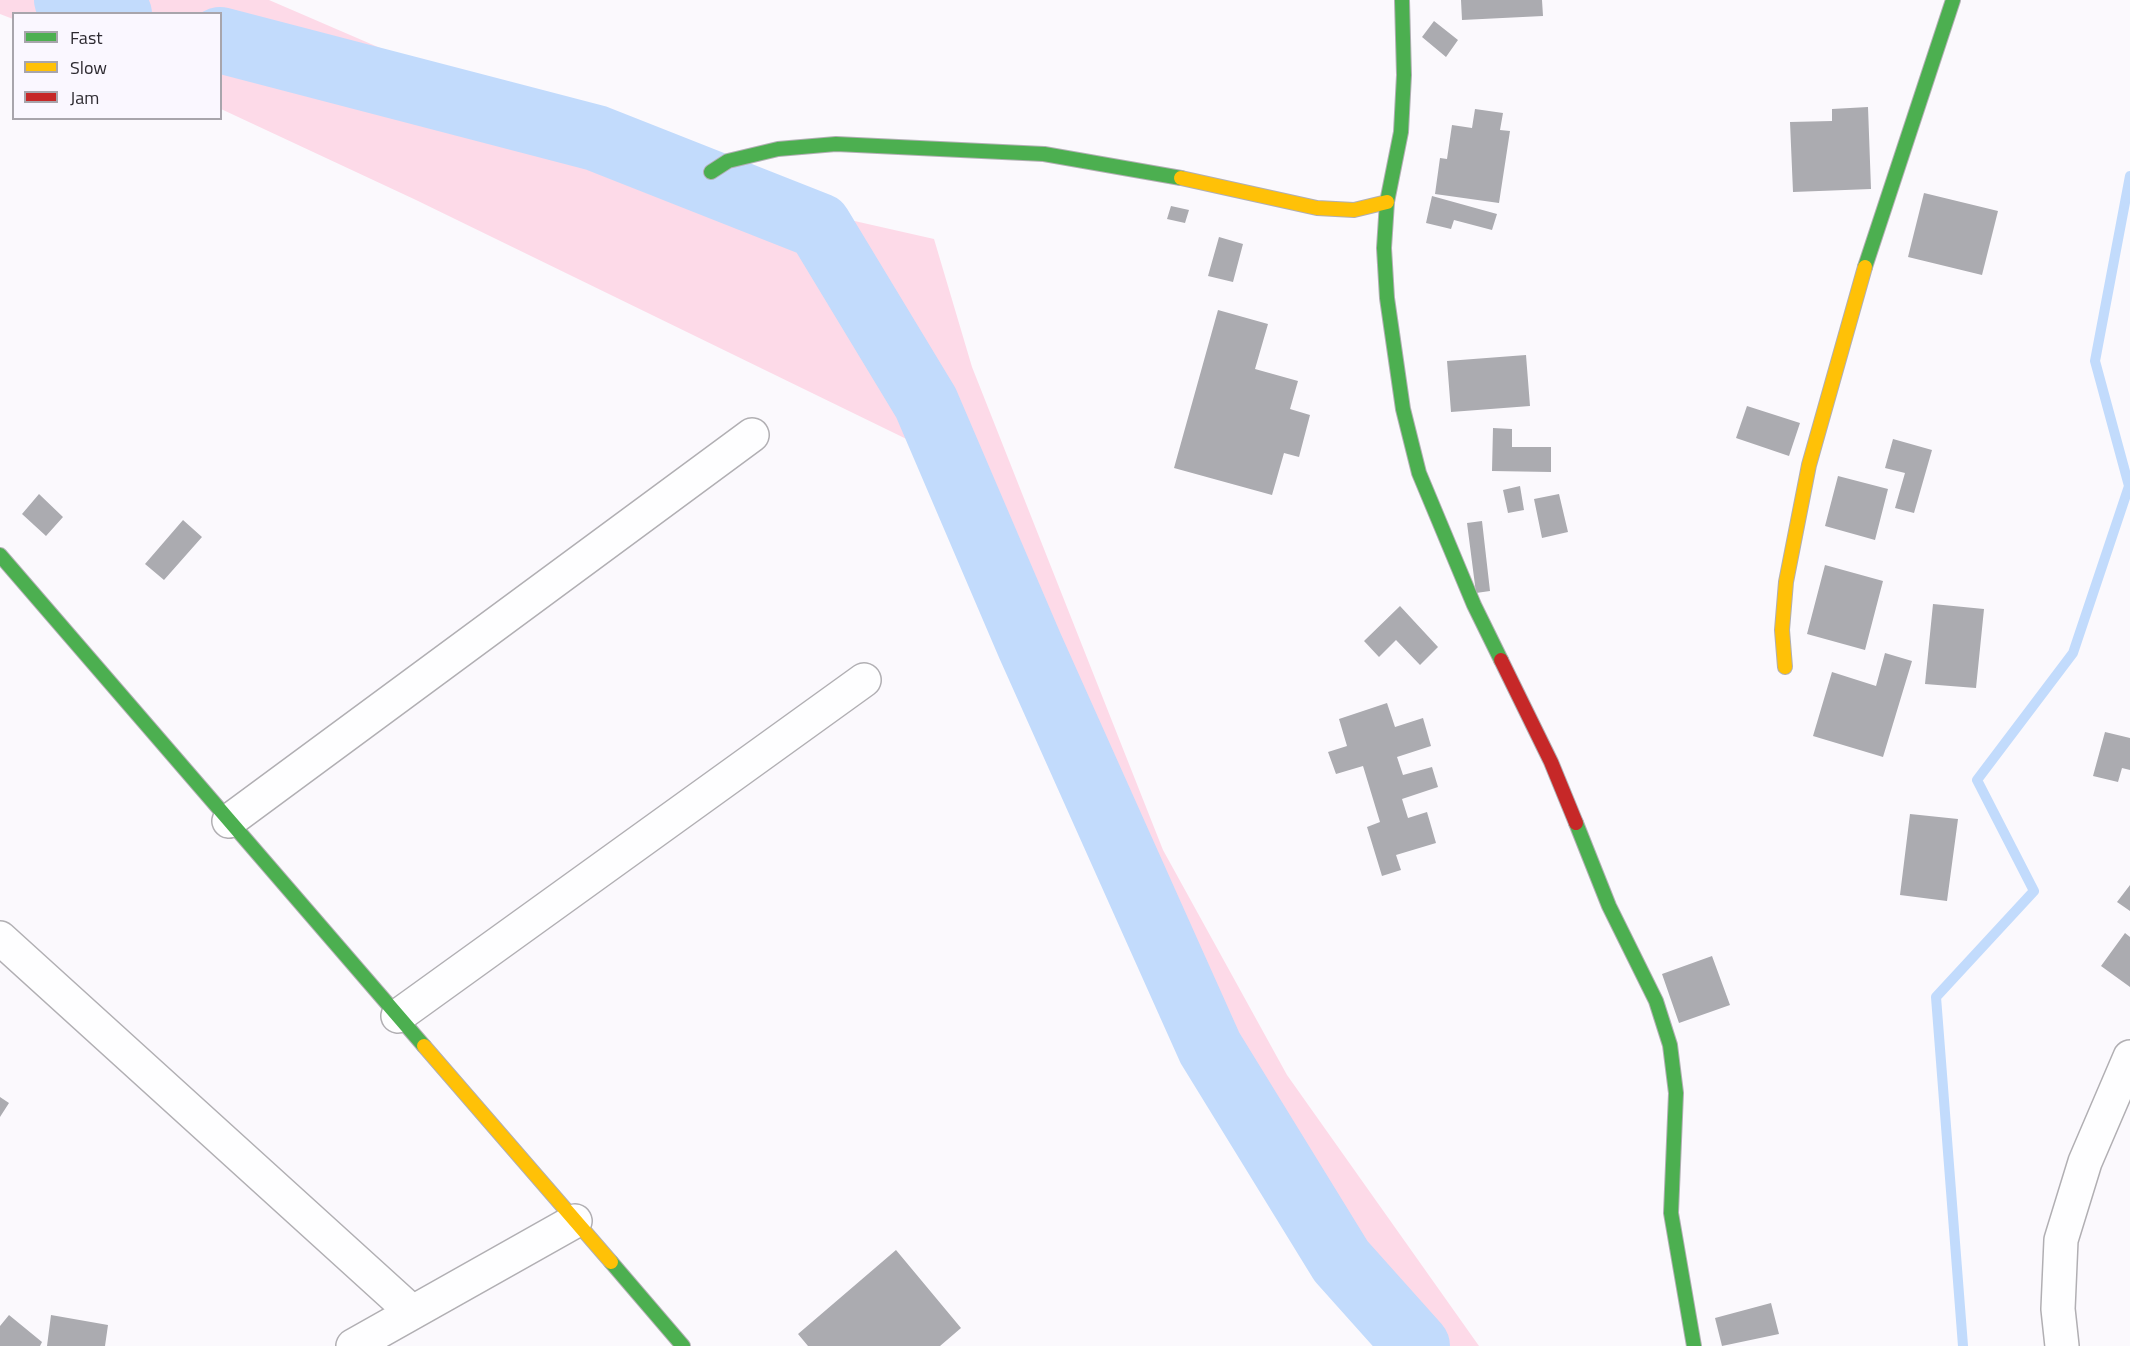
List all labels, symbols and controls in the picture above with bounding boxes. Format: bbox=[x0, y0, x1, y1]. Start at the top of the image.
legend bbox=[12, 12, 222, 120]
text: Fast bbox=[70, 24, 103, 51]
text: Slow bbox=[70, 54, 107, 81]
text: Jam bbox=[70, 84, 99, 111]

